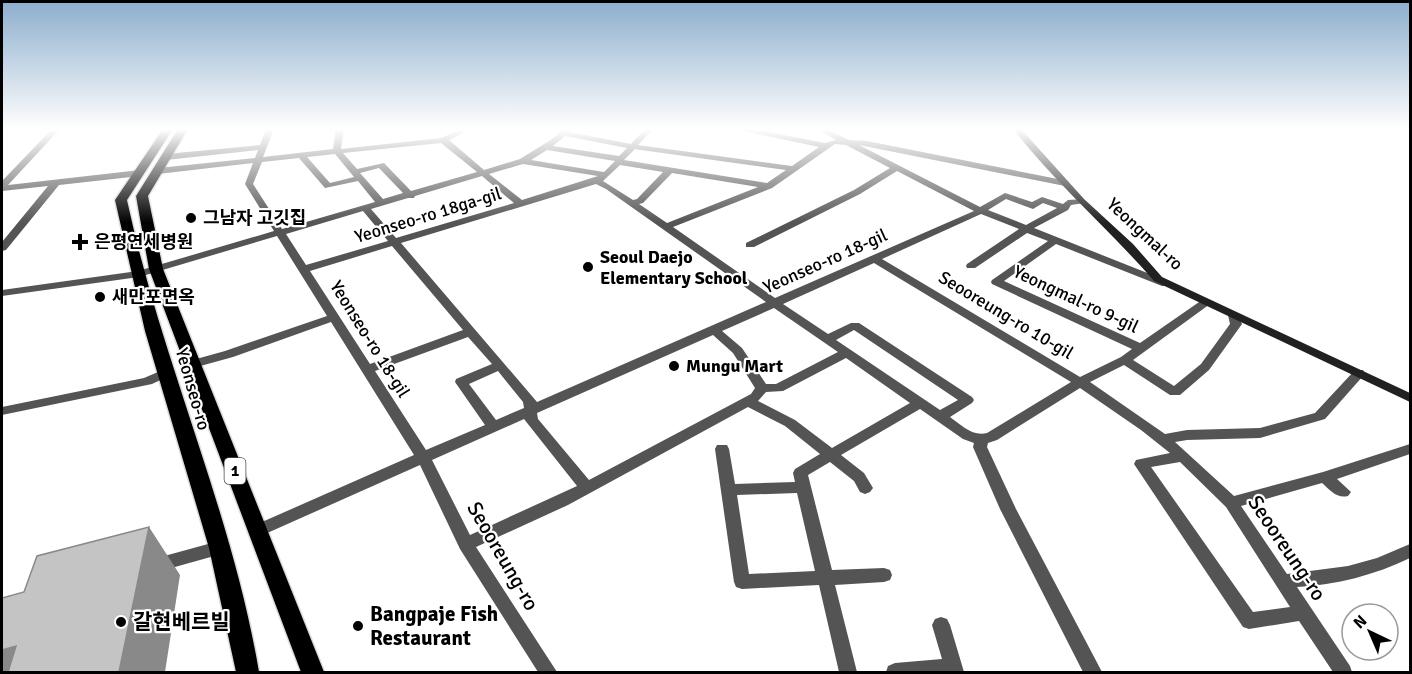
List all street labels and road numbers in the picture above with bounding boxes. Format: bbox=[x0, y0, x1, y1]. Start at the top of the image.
street label: Yeonseo-ro 18ga-gil bbox=[352, 182, 504, 248]
street label: Yeongmal-ro bbox=[1102, 193, 1188, 275]
street label: Yeonseo-ro 18-gil bbox=[759, 224, 891, 298]
street label: Yeongmal-ro 9-gil bbox=[1010, 260, 1142, 338]
street label: Seooreung-ro 10-gil bbox=[935, 266, 1077, 364]
street label: Yeonseo-ro 18-gil bbox=[325, 276, 415, 402]
street label: Yeonseo-ro bbox=[171, 345, 215, 433]
road number: 1 bbox=[224, 458, 246, 484]
street label: Seooreung-ro bbox=[1242, 490, 1332, 606]
street label: Seooreung-ro bbox=[461, 497, 545, 615]

